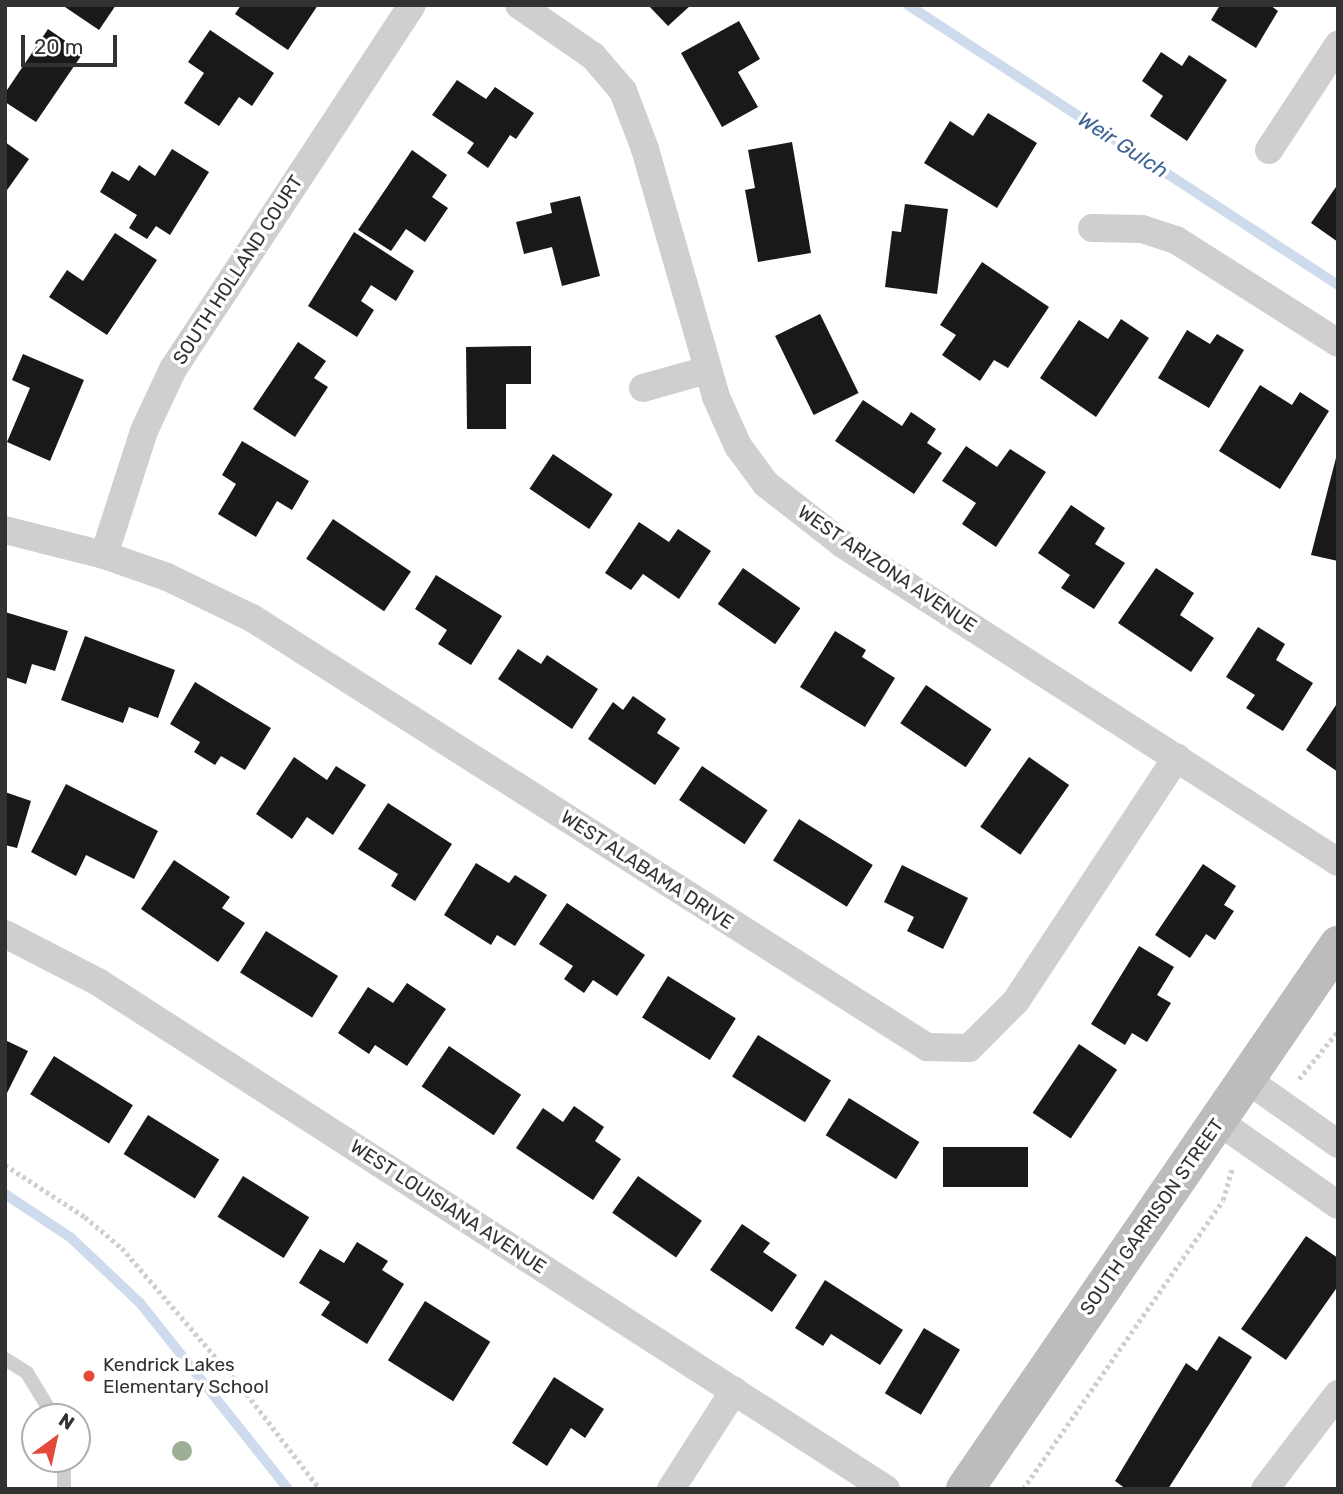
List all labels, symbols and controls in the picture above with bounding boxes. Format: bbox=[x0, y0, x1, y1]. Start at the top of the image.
scale bar bbox=[24, 21, 121, 65]
text: 20 m bbox=[34, 34, 83, 59]
water label: Weir Gulch bbox=[1073, 106, 1173, 184]
street label: SOUTH HOLLAND COURT bbox=[168, 171, 308, 369]
street label: WEST ARIZONA AVENUE bbox=[792, 500, 982, 638]
street label: WEST ALABAMA DRIVE bbox=[556, 805, 738, 935]
street label: SOUTH GARRISON STREET bbox=[1075, 1114, 1229, 1320]
street label: WEST LOUISIANA AVENUE bbox=[345, 1135, 551, 1279]
place label: Kendrick Lakes Elementary School bbox=[103, 1354, 269, 1398]
marker: Kendrick Lakes Elementary School bbox=[81, 1368, 97, 1384]
north arrow bbox=[21, 1403, 91, 1473]
text: N bbox=[55, 1408, 79, 1435]

